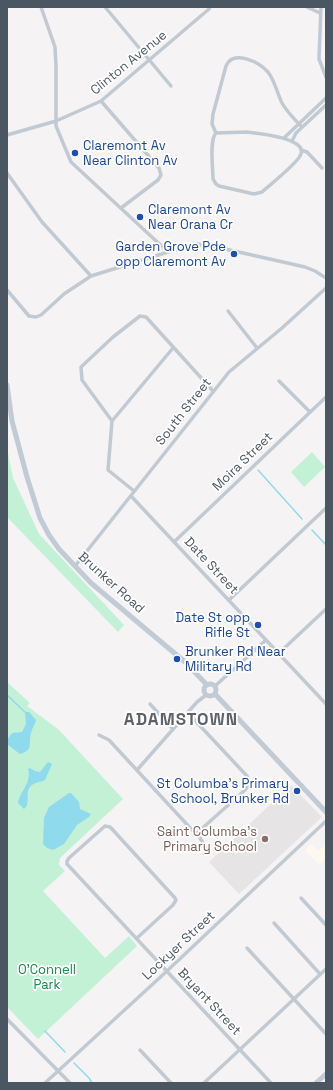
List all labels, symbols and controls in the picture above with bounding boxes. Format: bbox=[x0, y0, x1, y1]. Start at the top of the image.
street label: Clinton Avenue bbox=[88, 28, 170, 98]
place label: Claremont Av Near Clinton Av bbox=[83, 138, 178, 169]
marker: Claremont Av Near Clinton Av bbox=[70, 148, 80, 158]
place label: Claremont Av Near Orana Cr bbox=[148, 202, 233, 233]
marker: Claremont Av Near Orana Cr bbox=[135, 212, 145, 222]
place label: Garden Grove Pde opp Claremont Av bbox=[115, 239, 226, 270]
marker: Garden Grove Pde opp Claremont Av bbox=[229, 249, 239, 259]
street label: South Street bbox=[153, 375, 215, 449]
street label: Moira Street bbox=[210, 429, 276, 495]
street label: Date Street bbox=[181, 534, 241, 598]
street label: Brunker Road bbox=[75, 549, 147, 617]
place label: Date St opp Rifle St bbox=[175, 610, 250, 641]
marker: Date St opp Rifle St bbox=[253, 620, 263, 630]
place label: Brunker Rd Near Military Rd bbox=[185, 644, 286, 675]
marker: Brunker Rd Near Military Rd bbox=[172, 654, 182, 664]
district label: ADAMSTOWN bbox=[124, 710, 238, 730]
place label: St Columba's Primary School, Brunker Rd bbox=[157, 776, 289, 807]
marker: St Columba's Primary School, Brunker Rd bbox=[292, 786, 302, 796]
place label: Saint Columba’s Primary School bbox=[157, 824, 257, 855]
marker: Saint Columba’s Primary School bbox=[260, 834, 270, 844]
street label: Lockyer Street bbox=[139, 908, 219, 984]
park label: O'Connell Park bbox=[18, 962, 76, 993]
street label: Bryant Street bbox=[174, 965, 244, 1039]

